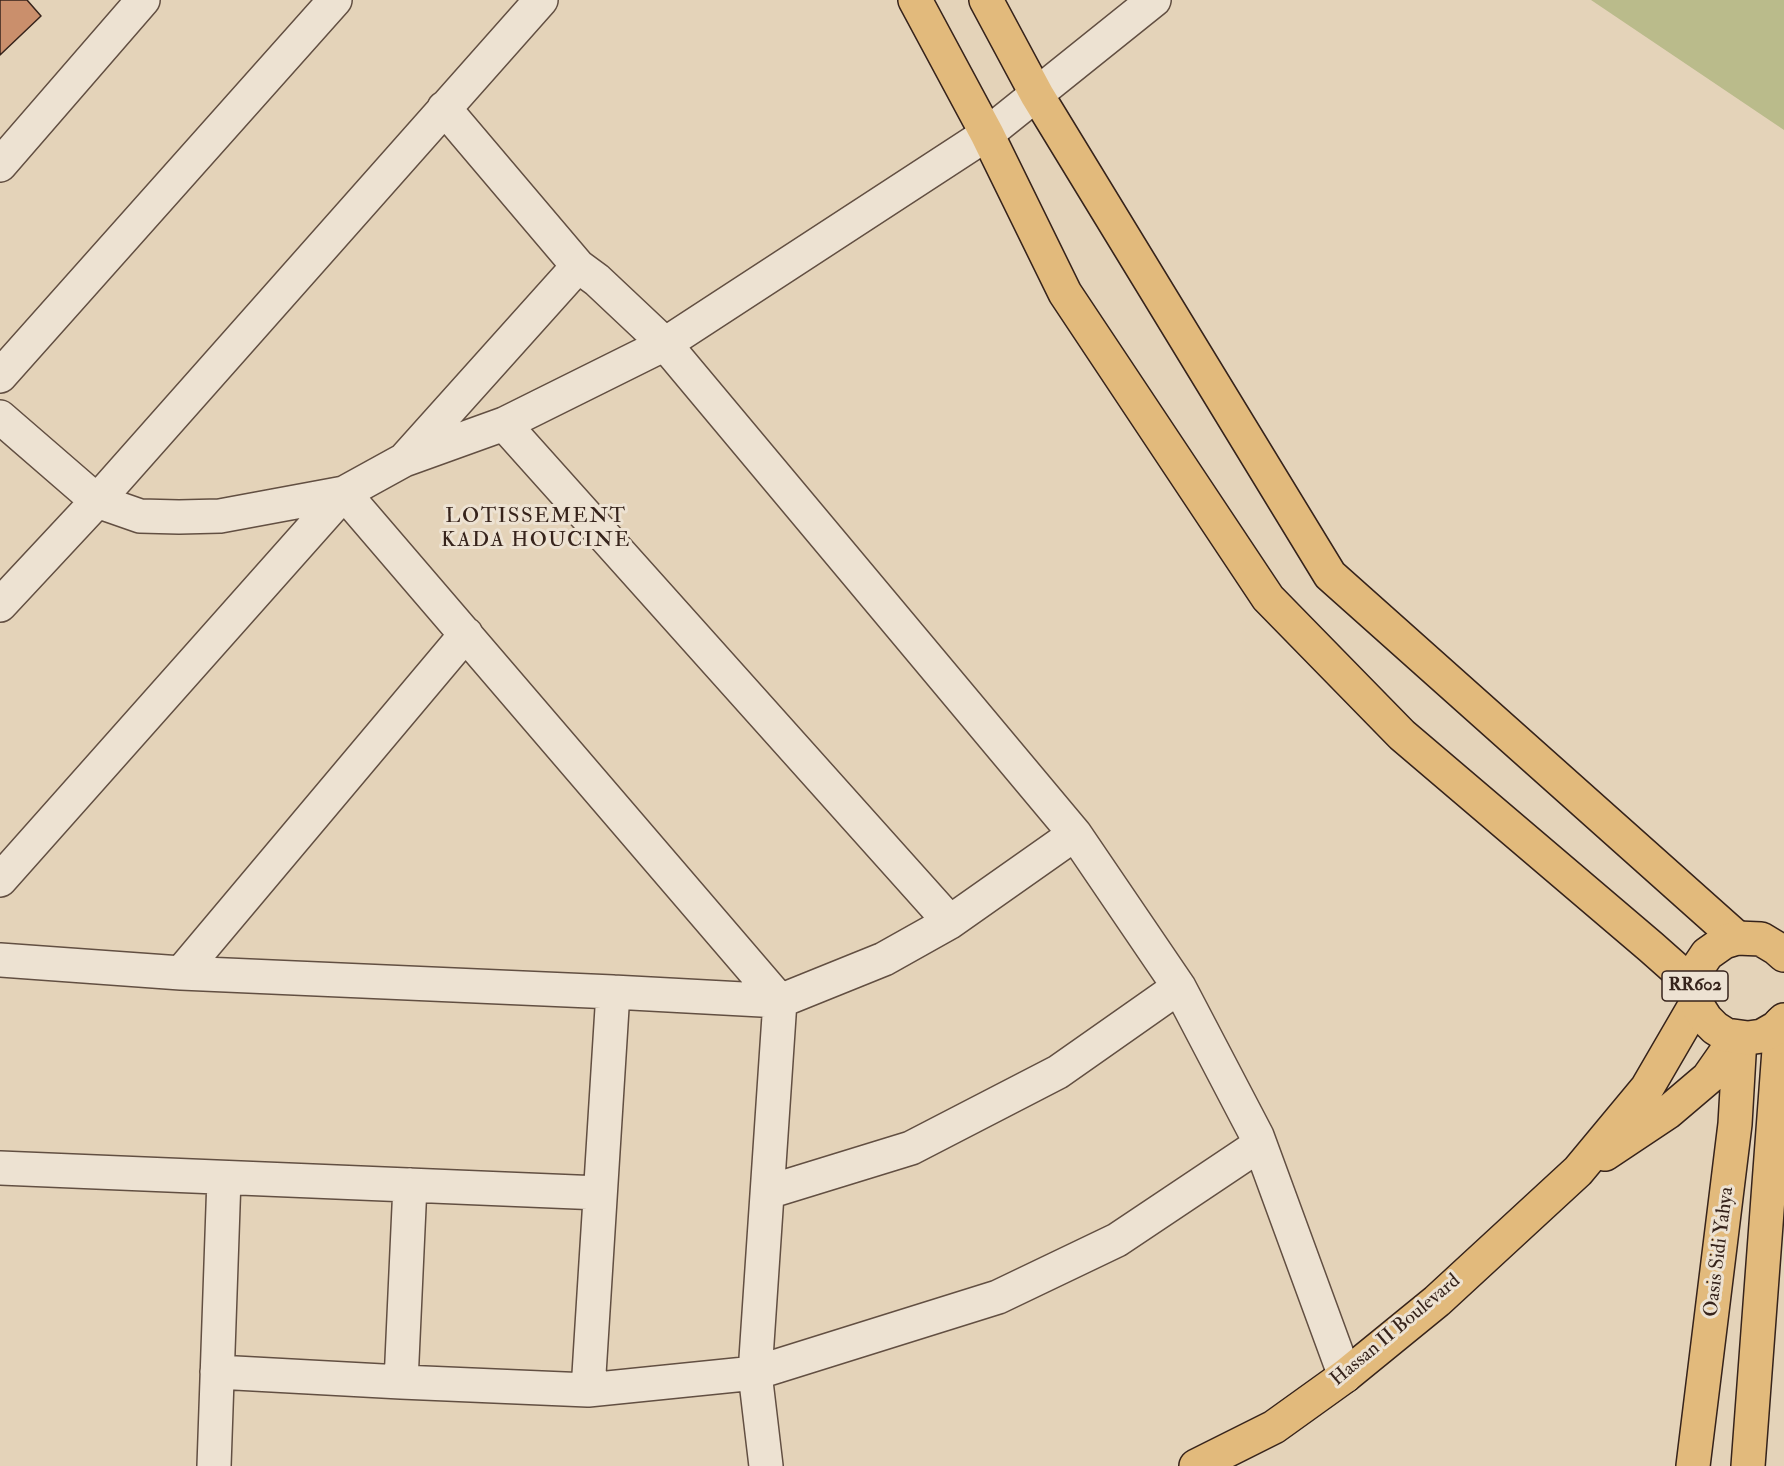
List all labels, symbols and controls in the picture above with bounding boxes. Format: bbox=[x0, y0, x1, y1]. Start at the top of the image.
district label: LOTISSEMENT KADA HOUCINE bbox=[441, 504, 631, 554]
road number: RR602 bbox=[1662, 971, 1728, 1001]
street label: Oasis Sidi Yahya bbox=[1700, 1186, 1740, 1318]
street label: Hassan II Boulevard bbox=[1326, 1270, 1466, 1392]

